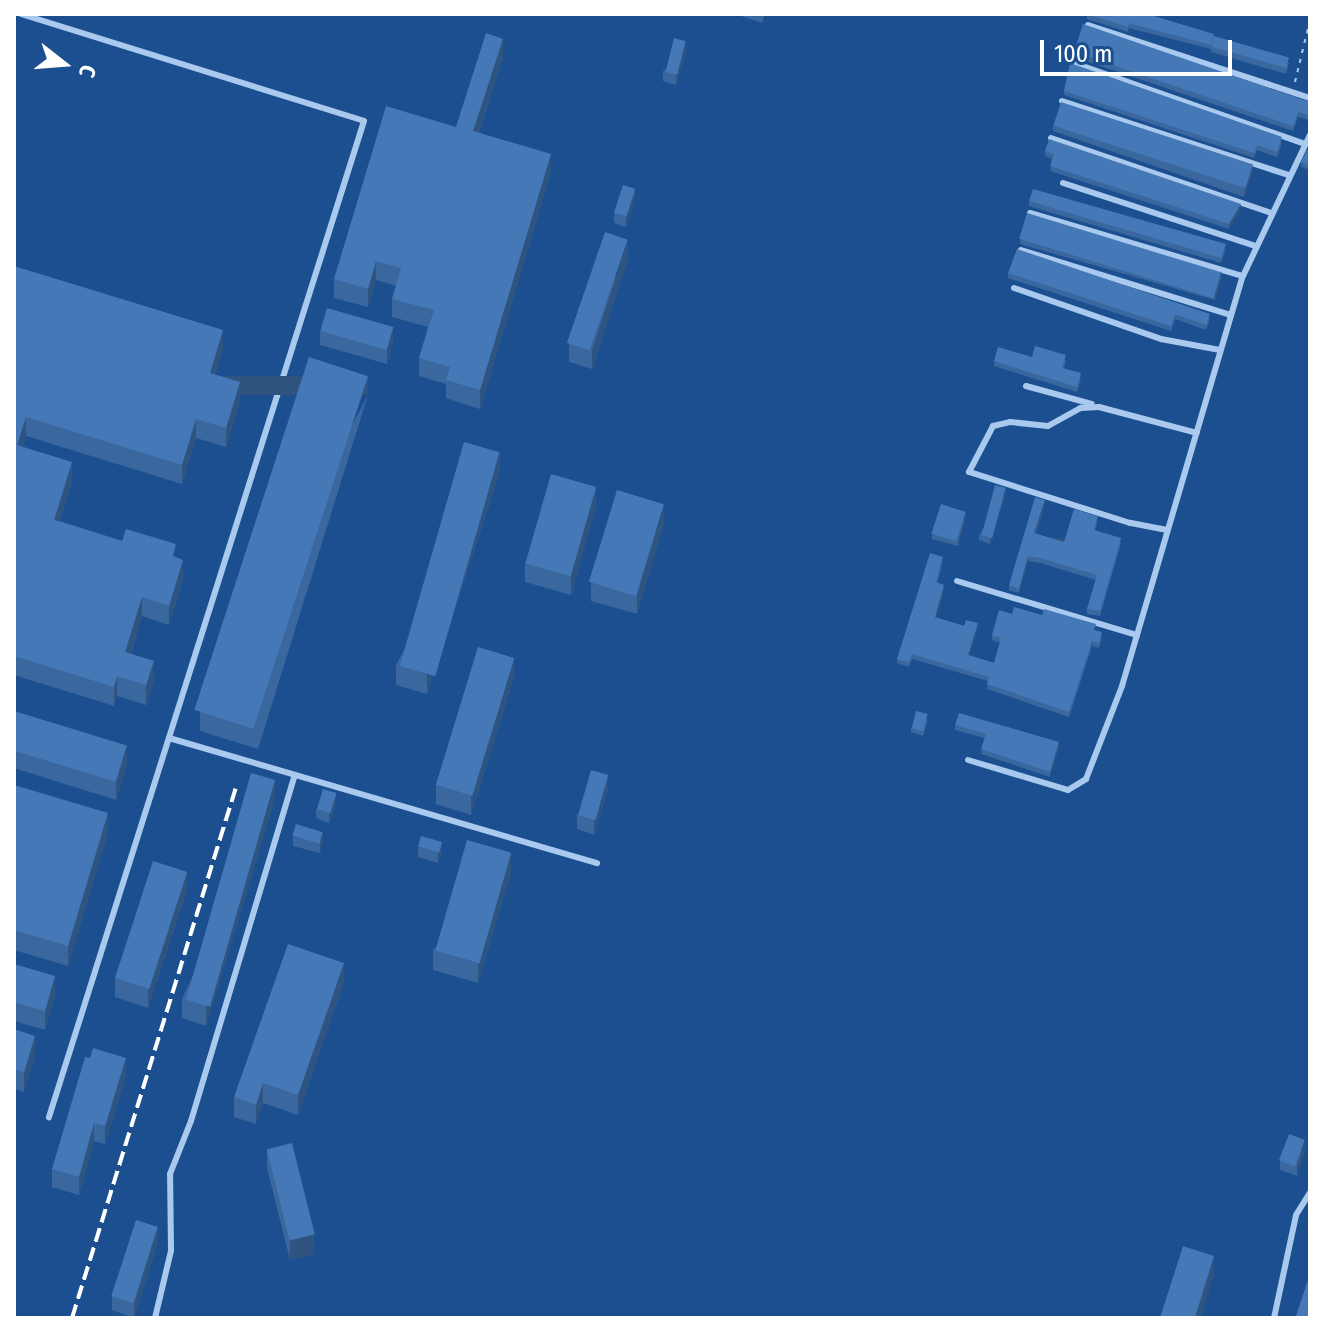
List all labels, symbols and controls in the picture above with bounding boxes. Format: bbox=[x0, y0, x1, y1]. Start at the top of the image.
north arrow bbox=[24, 24, 104, 104]
scale bar bbox=[1044, 24, 1236, 74]
text: 100 m bbox=[1054, 40, 1112, 68]
text: С bbox=[73, 62, 102, 81]

